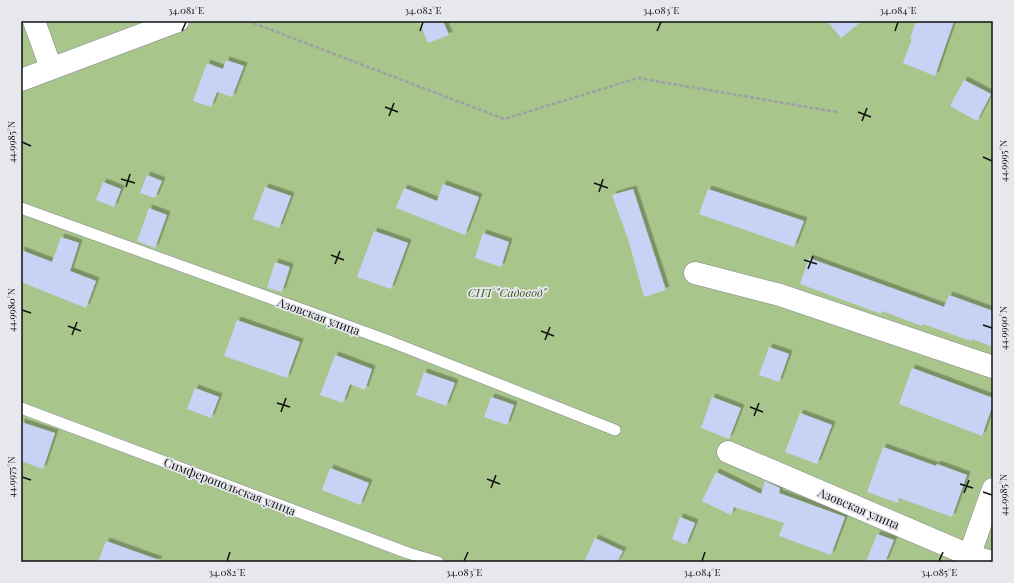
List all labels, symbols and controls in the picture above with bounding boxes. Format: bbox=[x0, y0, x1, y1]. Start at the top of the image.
text: 34.081°E bbox=[168, 3, 204, 17]
text: 34.082°E bbox=[404, 3, 442, 17]
text: 34.083°E bbox=[643, 3, 679, 17]
text: 34.084°E bbox=[879, 3, 917, 17]
text: 44.9985°N bbox=[4, 121, 18, 163]
text: 44.9995°N bbox=[996, 140, 1010, 182]
park label: СНТ "Садовод" bbox=[468, 284, 548, 300]
text: 44.9980°N bbox=[4, 288, 18, 332]
street label: Азовская улица bbox=[275, 293, 363, 338]
text: 44.9990°N bbox=[996, 306, 1010, 350]
street label: Симферопольская улица bbox=[162, 453, 298, 519]
text: 44.9975°N bbox=[4, 456, 18, 498]
text: 44.9985°N bbox=[996, 474, 1010, 516]
street label: Азовская улица bbox=[815, 483, 902, 532]
text: 34.082°E bbox=[208, 565, 246, 579]
text: 34.083°E bbox=[446, 565, 482, 579]
text: 34.084°E bbox=[683, 565, 721, 579]
text: 34.085°E bbox=[921, 565, 957, 579]

